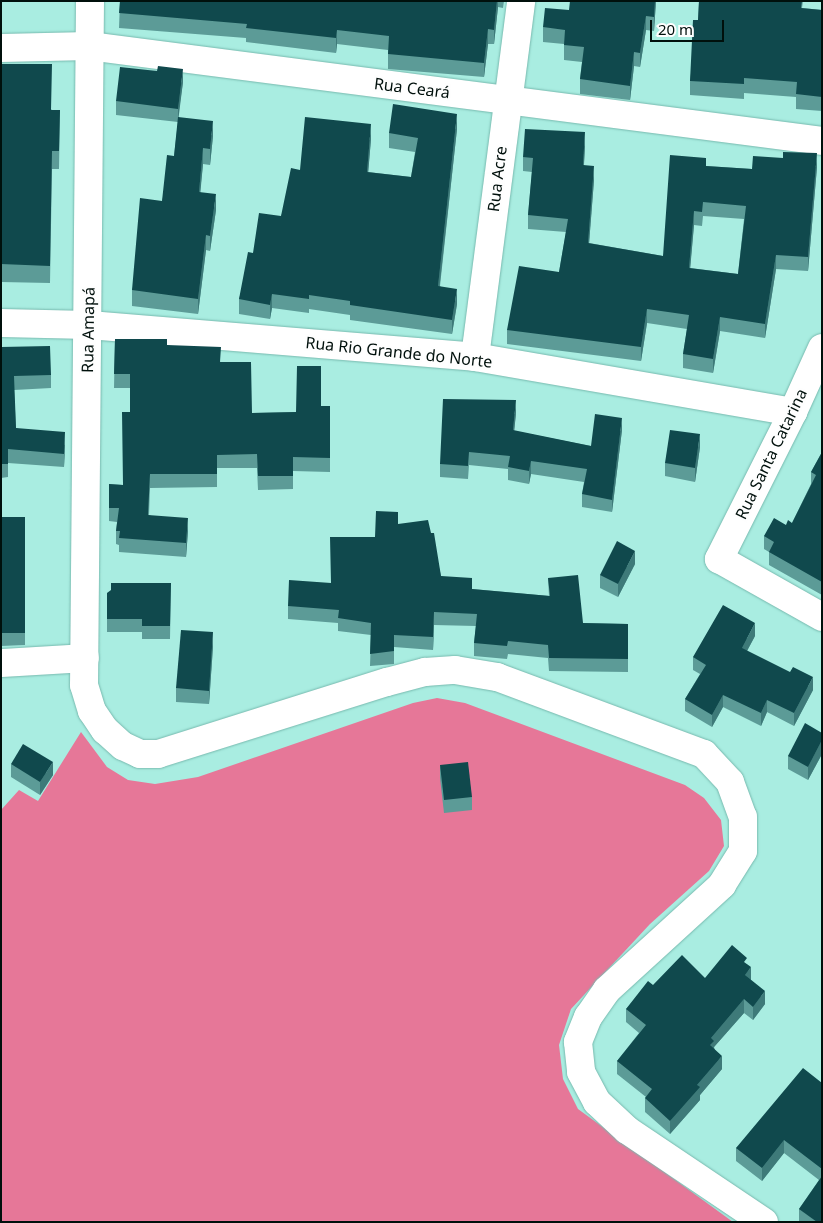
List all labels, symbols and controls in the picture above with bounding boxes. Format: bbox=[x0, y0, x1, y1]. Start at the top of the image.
scale bar bbox=[653, 10, 727, 42]
text: 20 m bbox=[658, 19, 693, 39]
street label: Rua Ceará bbox=[373, 74, 451, 102]
street label: Rua Acre bbox=[483, 145, 511, 213]
street label: Rua Amapá bbox=[78, 287, 98, 373]
street label: Rua Rio Grande do Norte bbox=[305, 333, 493, 371]
street label: Rua Santa Catarina bbox=[731, 386, 811, 522]

